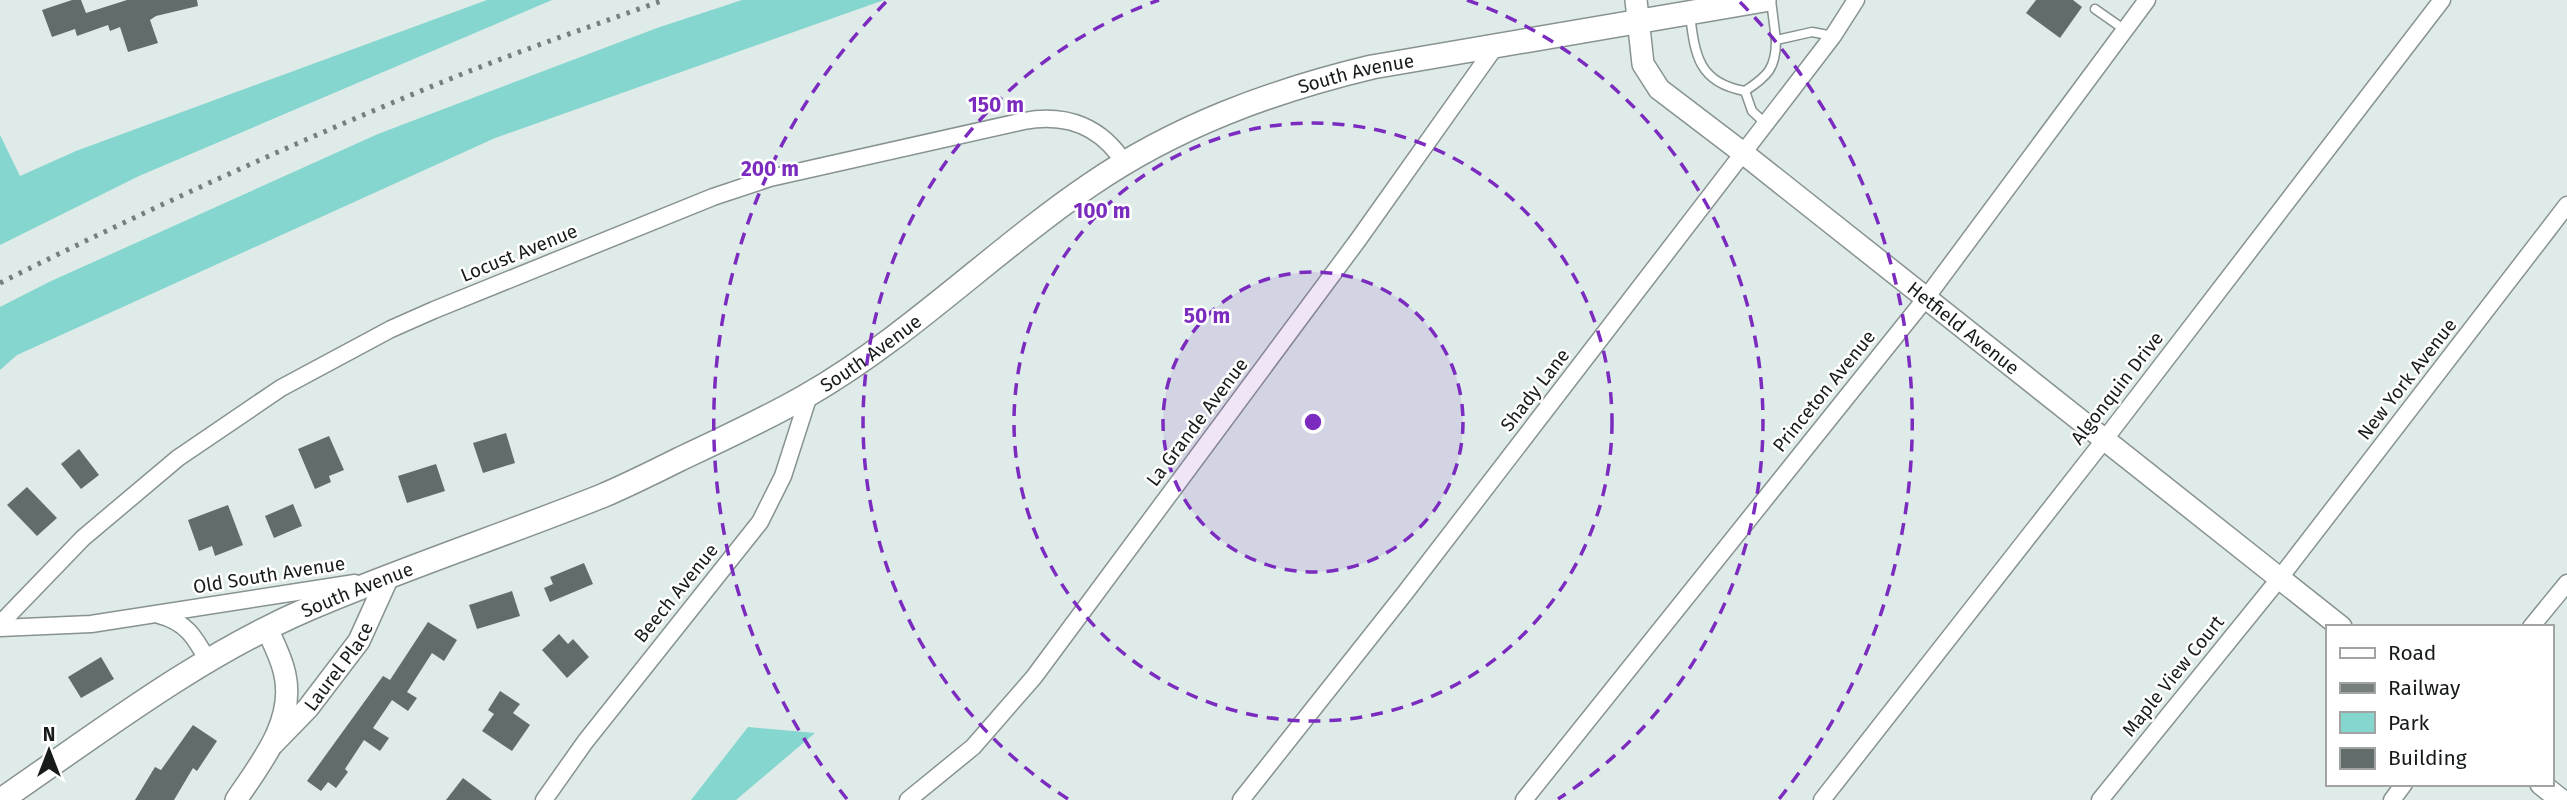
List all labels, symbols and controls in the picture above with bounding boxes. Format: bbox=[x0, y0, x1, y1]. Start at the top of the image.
street label: South Avenue bbox=[1295, 49, 1416, 98]
text: 150 m bbox=[968, 92, 1024, 118]
text: 200 m bbox=[741, 156, 799, 182]
text: 100 m bbox=[1073, 198, 1131, 224]
street label: Locust Avenue bbox=[457, 219, 581, 287]
street label: Hetfield Avenue bbox=[1903, 276, 2024, 379]
text: 50 m bbox=[1184, 303, 1230, 329]
street label: South Avenue bbox=[816, 309, 926, 397]
street label: New York Avenue bbox=[2353, 314, 2461, 444]
street label: Princeton Avenue bbox=[1768, 325, 1880, 457]
street label: Algonquin Drive bbox=[2066, 327, 2168, 449]
street label: Shady Lane bbox=[1496, 344, 1574, 436]
street label: La Grande Avenue bbox=[1141, 353, 1253, 491]
centre of rings bbox=[1301, 410, 1325, 434]
street label: Beech Avenue bbox=[629, 539, 723, 647]
street label: Old South Avenue bbox=[191, 552, 347, 598]
street label: South Avenue bbox=[297, 557, 416, 622]
street label: Maple View Court bbox=[2117, 611, 2229, 741]
street label: Laurel Place bbox=[299, 618, 378, 715]
legend bbox=[2326, 625, 2553, 786]
text: Road bbox=[2388, 640, 2436, 666]
text: Railway bbox=[2388, 675, 2461, 701]
text: Park bbox=[2388, 710, 2430, 736]
north arrow bbox=[14, 716, 84, 786]
text: N bbox=[43, 723, 55, 746]
text: Building bbox=[2388, 745, 2467, 771]

